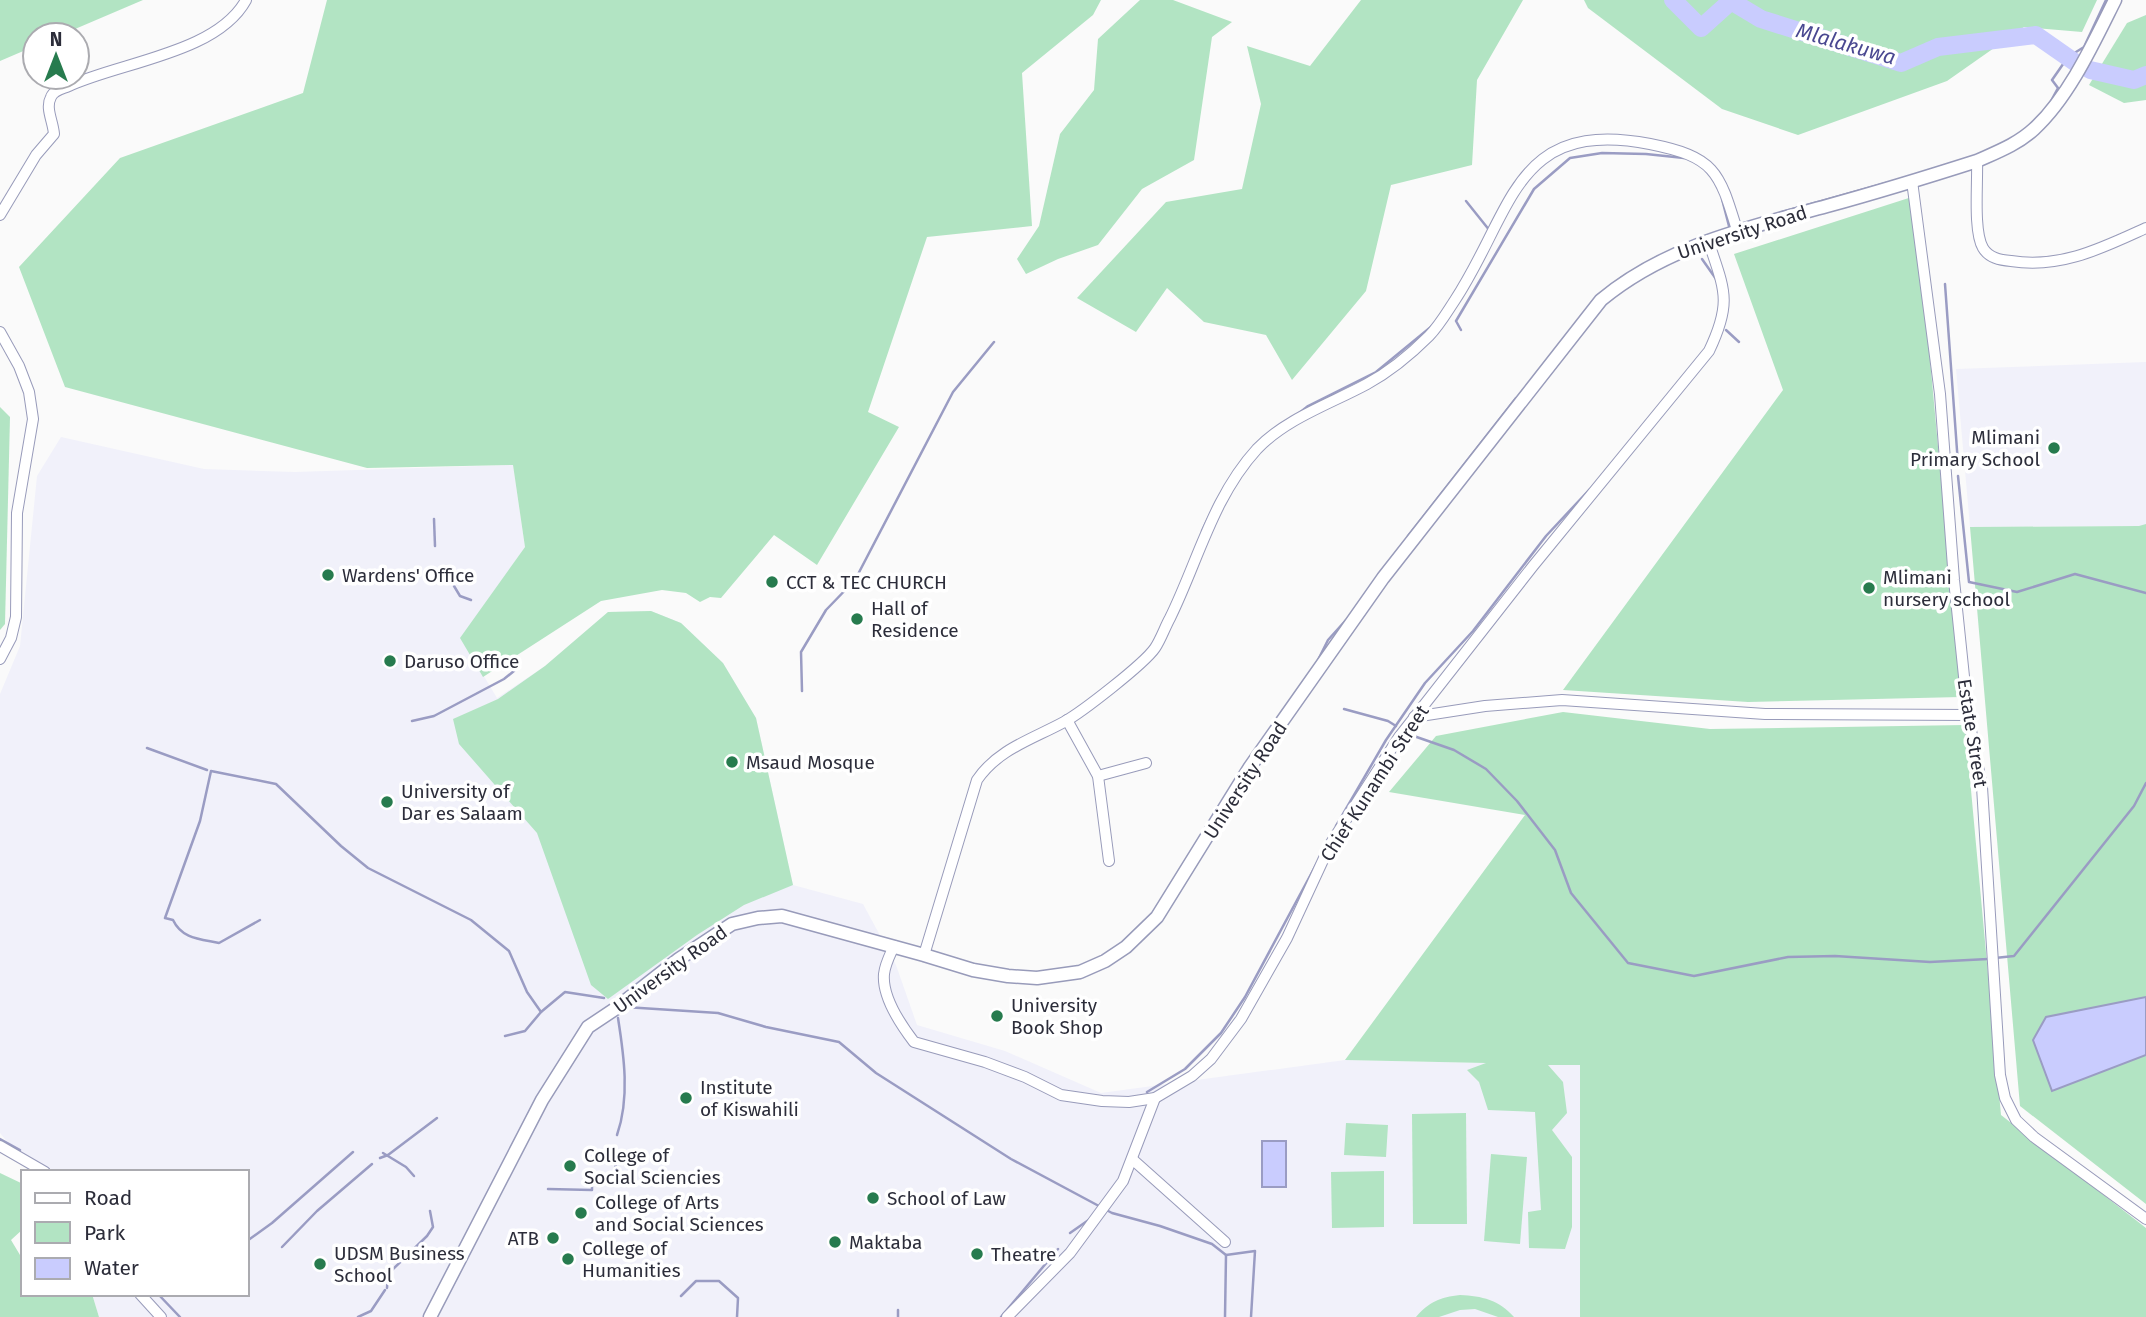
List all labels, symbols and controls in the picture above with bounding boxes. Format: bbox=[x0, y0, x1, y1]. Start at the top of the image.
water label: Mlalakuwa bbox=[1793, 17, 1899, 71]
north arrow bbox=[21, 21, 91, 91]
text: N bbox=[50, 28, 62, 51]
street label: University Road bbox=[1674, 201, 1810, 264]
place label: Mlimani Primary School bbox=[1910, 426, 2040, 471]
marker: Mlimani Primary School bbox=[2046, 440, 2062, 456]
place label: Wardens' Office bbox=[342, 564, 474, 587]
place label: Mlimani nursery school bbox=[1883, 566, 2010, 611]
marker: Wardens' Office bbox=[320, 567, 336, 583]
place label: CCT & TEC CHURCH bbox=[786, 571, 947, 594]
marker: CCT & TEC CHURCH bbox=[764, 574, 780, 590]
marker: Mlimani nursery school bbox=[1861, 580, 1877, 596]
place label: Hall of Residence bbox=[871, 597, 959, 642]
marker: Hall of Residence bbox=[849, 611, 865, 627]
place label: Daruso Office bbox=[404, 650, 519, 673]
marker: Daruso Office bbox=[382, 653, 398, 669]
street label: Estate Street bbox=[1953, 677, 1992, 789]
street label: Chief Kunambi Street bbox=[1315, 701, 1434, 866]
street label: University Road bbox=[1199, 717, 1292, 843]
place label: Msaud Mosque bbox=[746, 751, 875, 774]
marker: Msaud Mosque bbox=[724, 754, 740, 770]
place label: University of Dar es Salaam bbox=[401, 780, 523, 825]
marker: University of Dar es Salaam bbox=[379, 794, 395, 810]
street label: University Road bbox=[609, 920, 732, 1018]
place label: University Book Shop bbox=[1011, 994, 1103, 1039]
marker: University Book Shop bbox=[989, 1008, 1005, 1024]
place label: Institute of Kiswahili bbox=[700, 1076, 799, 1121]
marker: Institute of Kiswahili bbox=[678, 1090, 694, 1106]
place label: College of Social Sciencies bbox=[584, 1144, 721, 1189]
marker: College of Social Sciencies bbox=[562, 1158, 578, 1174]
legend bbox=[21, 1170, 248, 1296]
text: Road bbox=[84, 1185, 132, 1211]
place label: School of Law bbox=[887, 1187, 1006, 1210]
marker: School of Law bbox=[865, 1190, 881, 1206]
place label: College of Arts and Social Sciences bbox=[595, 1191, 764, 1236]
marker: College of Arts and Social Sciences bbox=[573, 1205, 589, 1221]
text: Park bbox=[84, 1220, 126, 1246]
place label: ATB bbox=[508, 1227, 539, 1250]
marker: ATB bbox=[545, 1230, 561, 1246]
place label: Maktaba bbox=[849, 1231, 922, 1254]
marker: Maktaba bbox=[827, 1234, 843, 1250]
place label: College of Humanities bbox=[582, 1237, 681, 1282]
place label: UDSM Business School bbox=[334, 1242, 465, 1287]
place label: Theatre bbox=[991, 1243, 1056, 1266]
marker: Theatre bbox=[969, 1246, 985, 1262]
marker: College of Humanities bbox=[560, 1251, 576, 1267]
text: Water bbox=[84, 1255, 139, 1281]
marker: UDSM Business School bbox=[312, 1256, 328, 1272]

